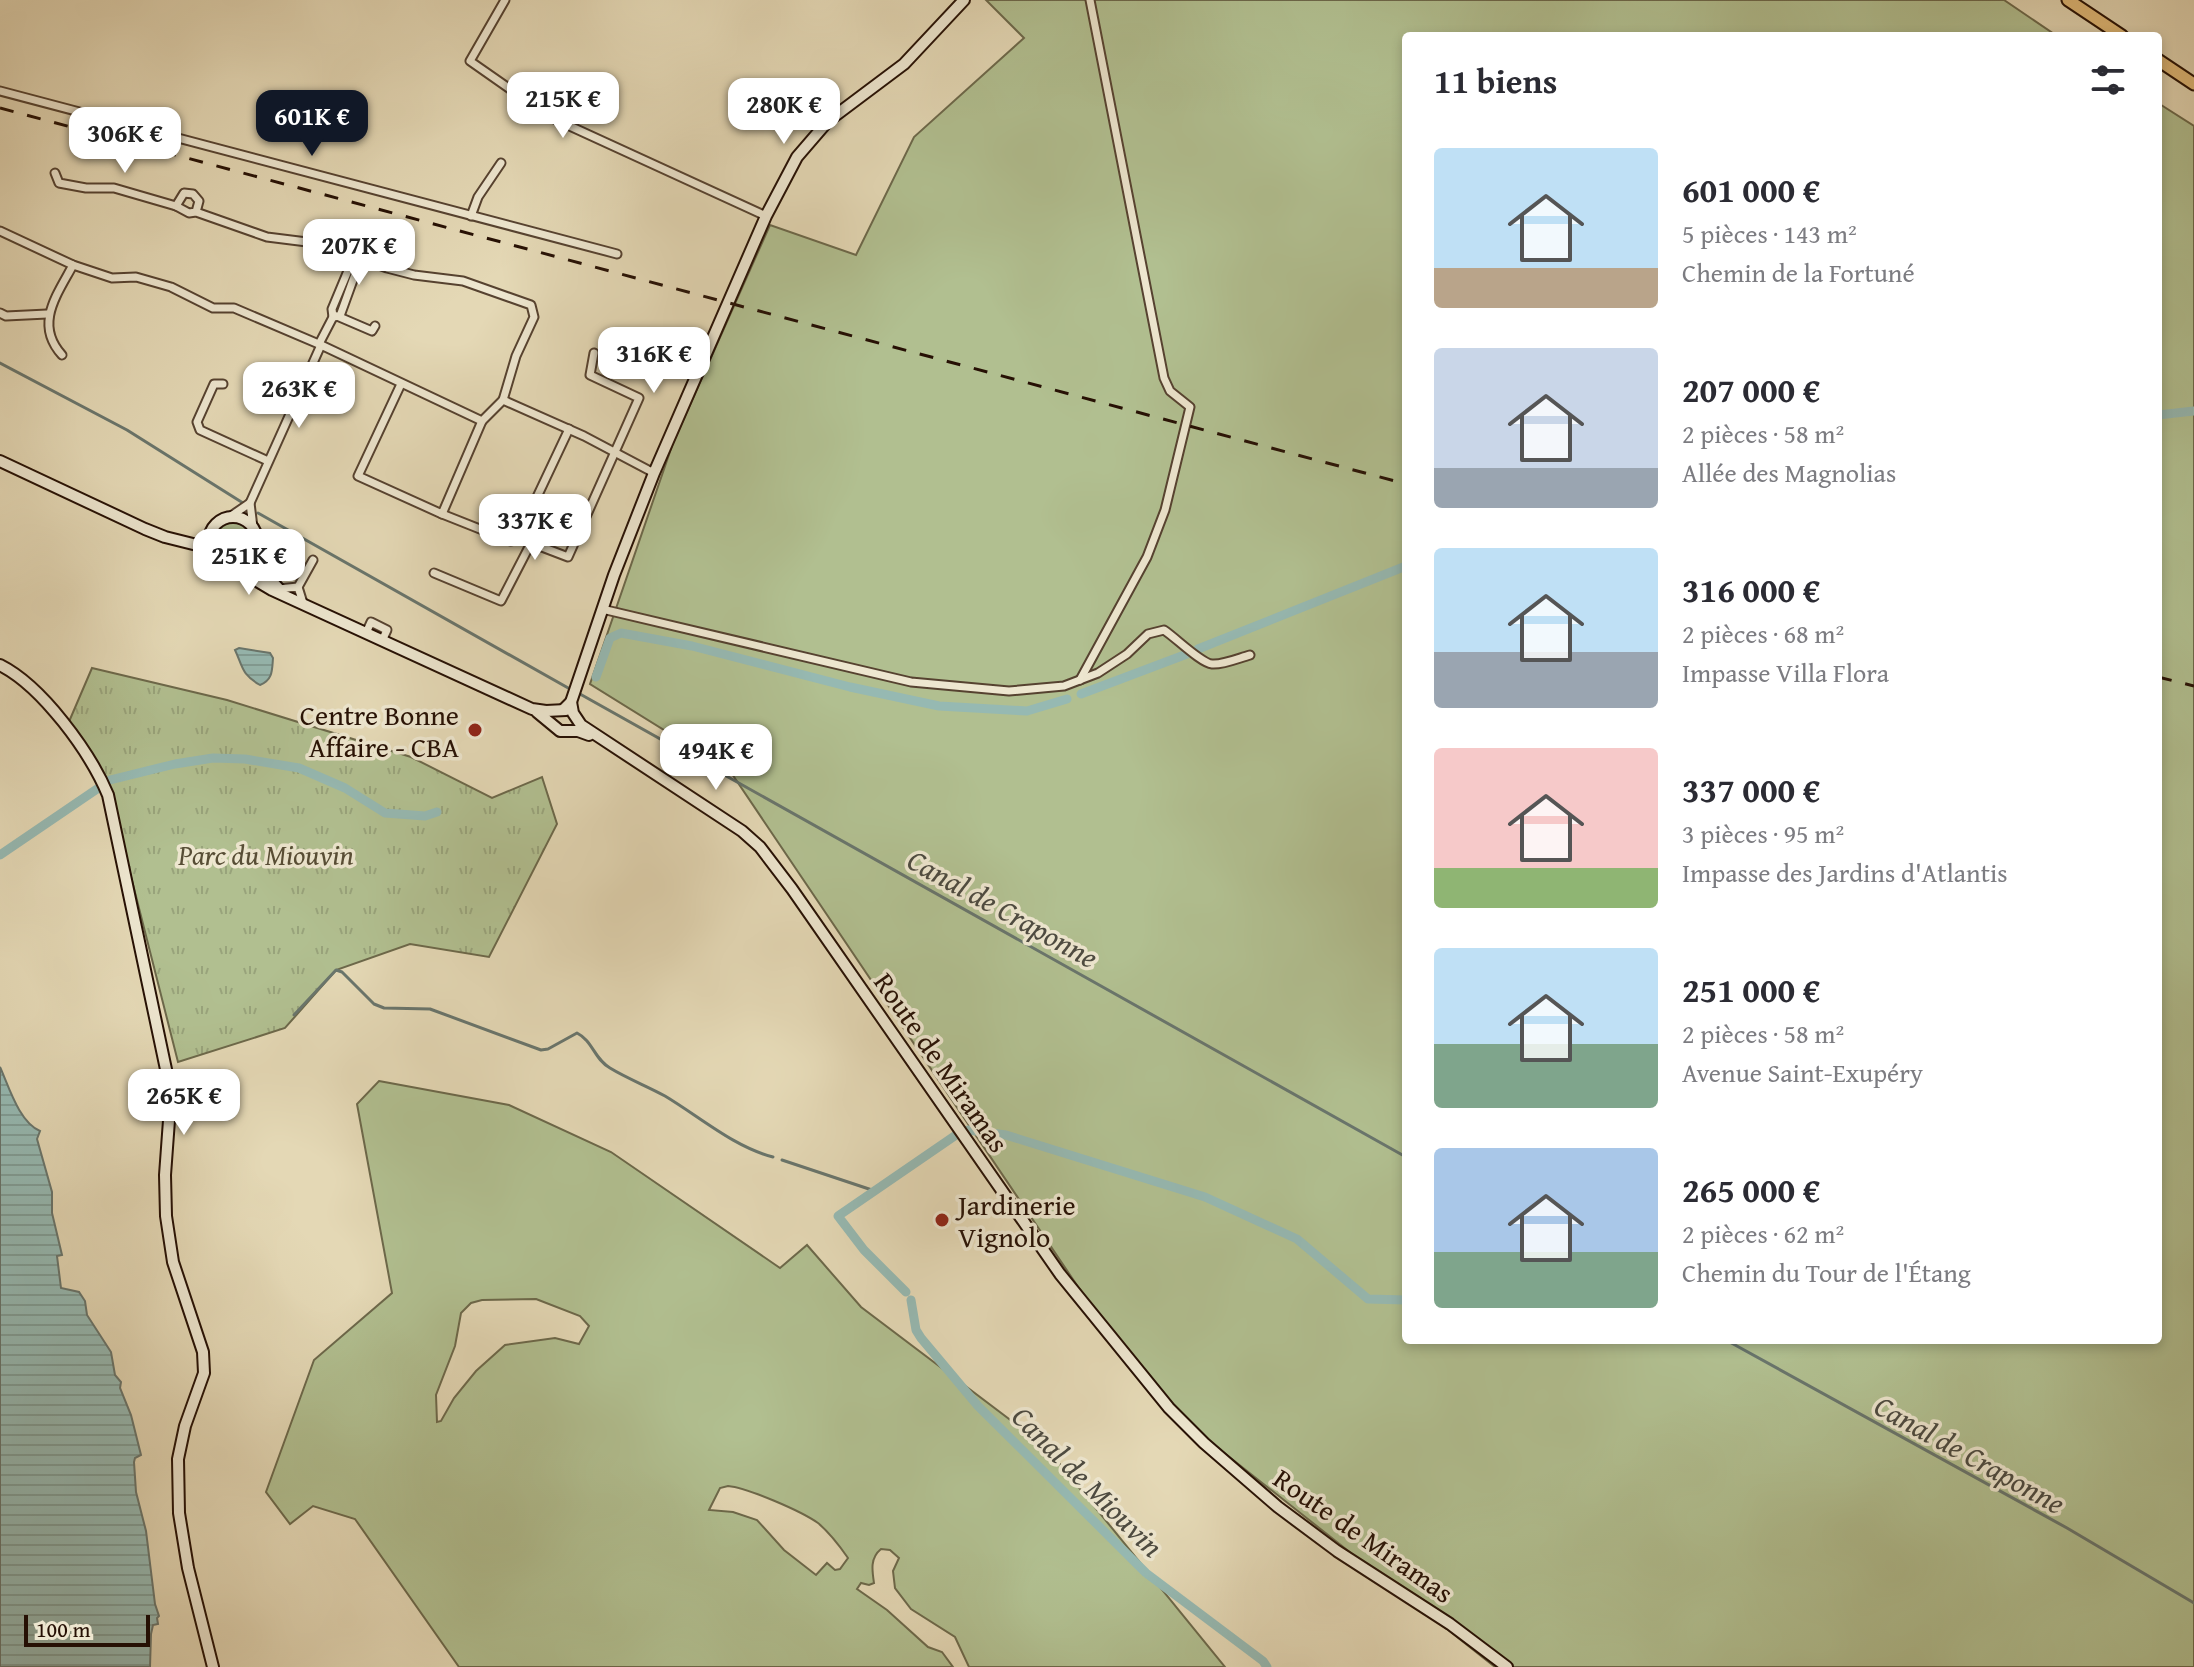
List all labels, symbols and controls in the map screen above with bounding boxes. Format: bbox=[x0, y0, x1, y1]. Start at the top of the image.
text: 11 biens bbox=[1434, 56, 1557, 105]
icon: filters bbox=[2086, 58, 2130, 102]
pin: 215K € bbox=[498, 72, 628, 140]
text: 215K € bbox=[525, 78, 601, 117]
pin: 280K € bbox=[719, 78, 849, 146]
text: 280K € bbox=[746, 84, 822, 123]
pin: 601K € bbox=[247, 90, 377, 158]
text: 601K € bbox=[274, 96, 350, 135]
pin: 306K € bbox=[60, 107, 190, 175]
text: 306K € bbox=[87, 113, 163, 152]
text: 601 000 € bbox=[1682, 165, 1820, 214]
icon: home bbox=[1498, 180, 1594, 276]
text: 5 pièces · 143 m² bbox=[1682, 214, 1857, 253]
pin: 207K € bbox=[294, 219, 424, 287]
text: 207K € bbox=[321, 225, 397, 264]
text: Chemin de la Fortuné bbox=[1682, 253, 1915, 292]
pin: 316K € bbox=[589, 327, 719, 395]
text: 316K € bbox=[616, 333, 692, 372]
pin: 263K € bbox=[234, 362, 364, 430]
text: 207 000 € bbox=[1682, 365, 1820, 414]
text: 263K € bbox=[261, 368, 337, 407]
icon: home bbox=[1498, 380, 1594, 476]
text: 2 pièces · 58 m² bbox=[1682, 414, 1844, 453]
text: Allée des Magnolias bbox=[1682, 453, 1896, 492]
pin: 337K € bbox=[470, 494, 600, 562]
text: 337K € bbox=[497, 500, 573, 539]
pin: 251K € bbox=[184, 529, 314, 597]
text: 251K € bbox=[211, 535, 287, 574]
text: 316 000 € bbox=[1682, 565, 1820, 614]
icon: home bbox=[1498, 580, 1594, 676]
text: 2 pièces · 68 m² bbox=[1682, 614, 1844, 653]
text: Impasse Villa Flora bbox=[1682, 653, 1889, 692]
place label: Centre Bonne Affaire - CBA bbox=[300, 694, 459, 767]
marker: Centre Bonne Affaire - CBA bbox=[466, 721, 484, 739]
pin: 494K € bbox=[651, 724, 781, 792]
text: 494K € bbox=[678, 730, 754, 769]
text: 337 000 € bbox=[1682, 765, 1820, 814]
icon: home bbox=[1498, 780, 1594, 876]
text: 3 pièces · 95 m² bbox=[1682, 814, 1844, 853]
park label: Parc du Miouvin bbox=[177, 834, 354, 875]
water label: Canal de Craponne bbox=[900, 837, 1106, 979]
text: Impasse des Jardins d'Atlantis bbox=[1682, 853, 2008, 892]
street label: Route de Miramas bbox=[865, 964, 1019, 1160]
text: 251 000 € bbox=[1682, 965, 1820, 1014]
icon: home bbox=[1498, 980, 1594, 1076]
text: 2 pièces · 58 m² bbox=[1682, 1014, 1844, 1053]
text: Avenue Saint-Exupéry bbox=[1682, 1053, 1923, 1092]
pin: 265K € bbox=[119, 1069, 249, 1137]
text: 265K € bbox=[146, 1075, 222, 1114]
text: 265 000 € bbox=[1682, 1165, 1820, 1214]
icon: home bbox=[1498, 1180, 1594, 1276]
place label: Jardinerie Vignolo bbox=[955, 1184, 1076, 1257]
marker: Jardinerie Vignolo bbox=[933, 1211, 951, 1229]
text: 2 pièces · 62 m² bbox=[1682, 1214, 1844, 1253]
text: Chemin du Tour de l'Étang bbox=[1682, 1253, 1971, 1292]
water label: Canal de Craponne bbox=[1867, 1383, 2073, 1525]
water label: Canal de Miouvin bbox=[1002, 1395, 1174, 1567]
street label: Route de Miramas bbox=[1266, 1458, 1462, 1612]
scale bar bbox=[24, 1611, 150, 1647]
text: 100 m bbox=[36, 1613, 91, 1645]

